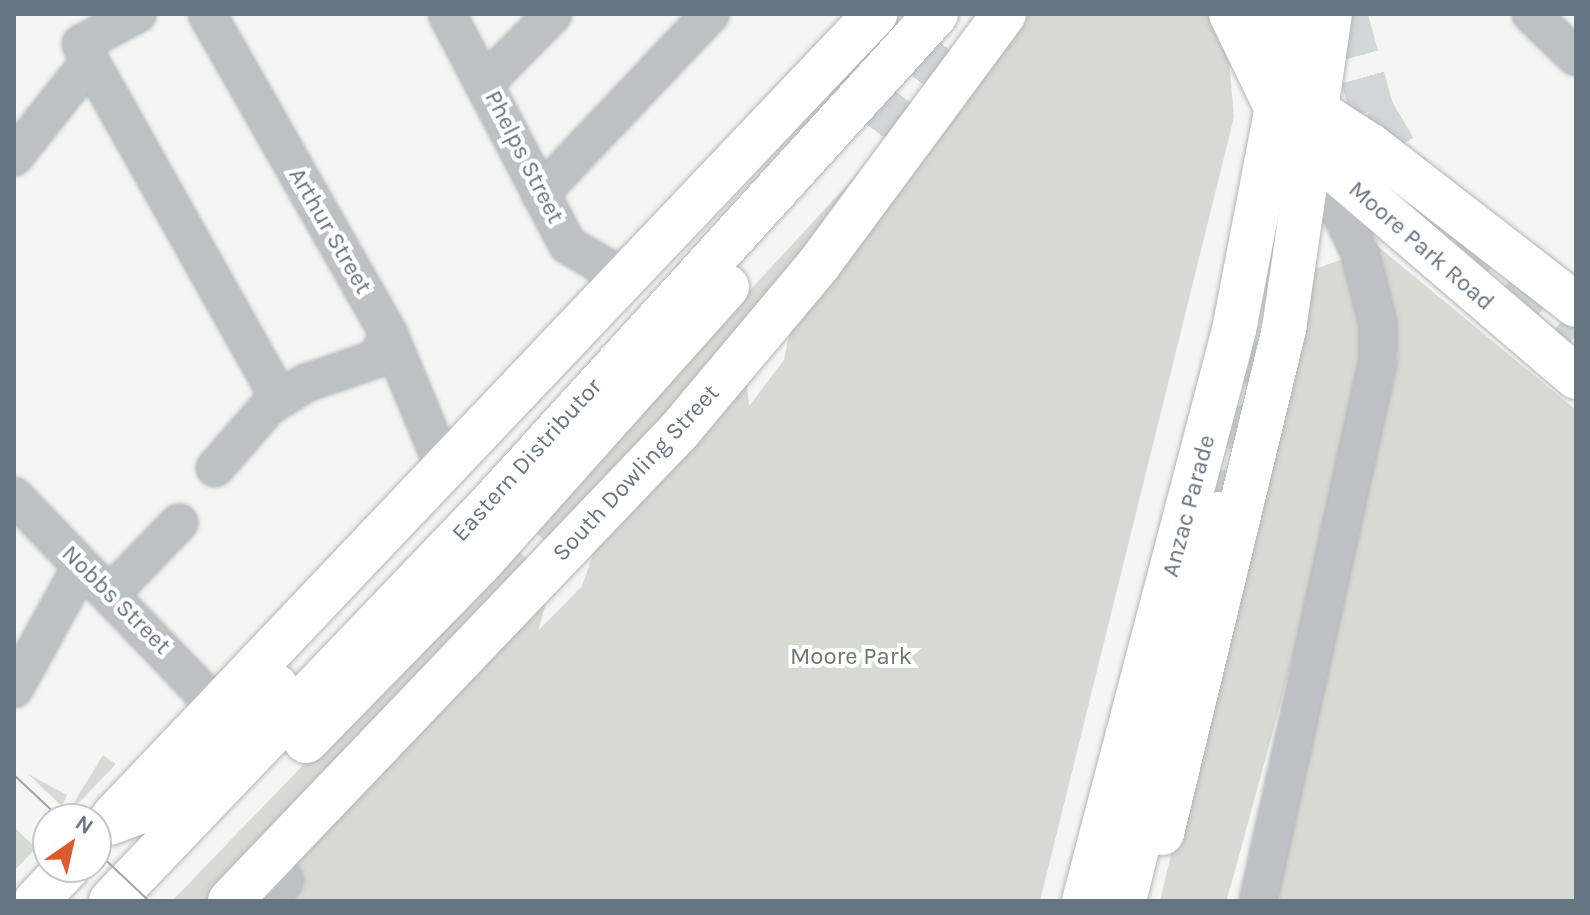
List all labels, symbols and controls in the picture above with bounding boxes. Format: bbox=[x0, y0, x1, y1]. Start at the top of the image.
street label: Phelps Street bbox=[478, 86, 570, 228]
street label: Arthur Street bbox=[282, 163, 378, 299]
street label: Moore Park Road bbox=[1343, 175, 1499, 317]
street label: Eastern Distributor bbox=[446, 373, 608, 547]
street label: South Dowling Street bbox=[547, 379, 725, 567]
street label: Anzac Parade bbox=[1156, 432, 1222, 580]
street label: Nobbs Street bbox=[56, 540, 176, 660]
park label: Moore Park bbox=[790, 643, 912, 671]
north arrow bbox=[32, 803, 112, 883]
text: N bbox=[70, 810, 98, 840]

